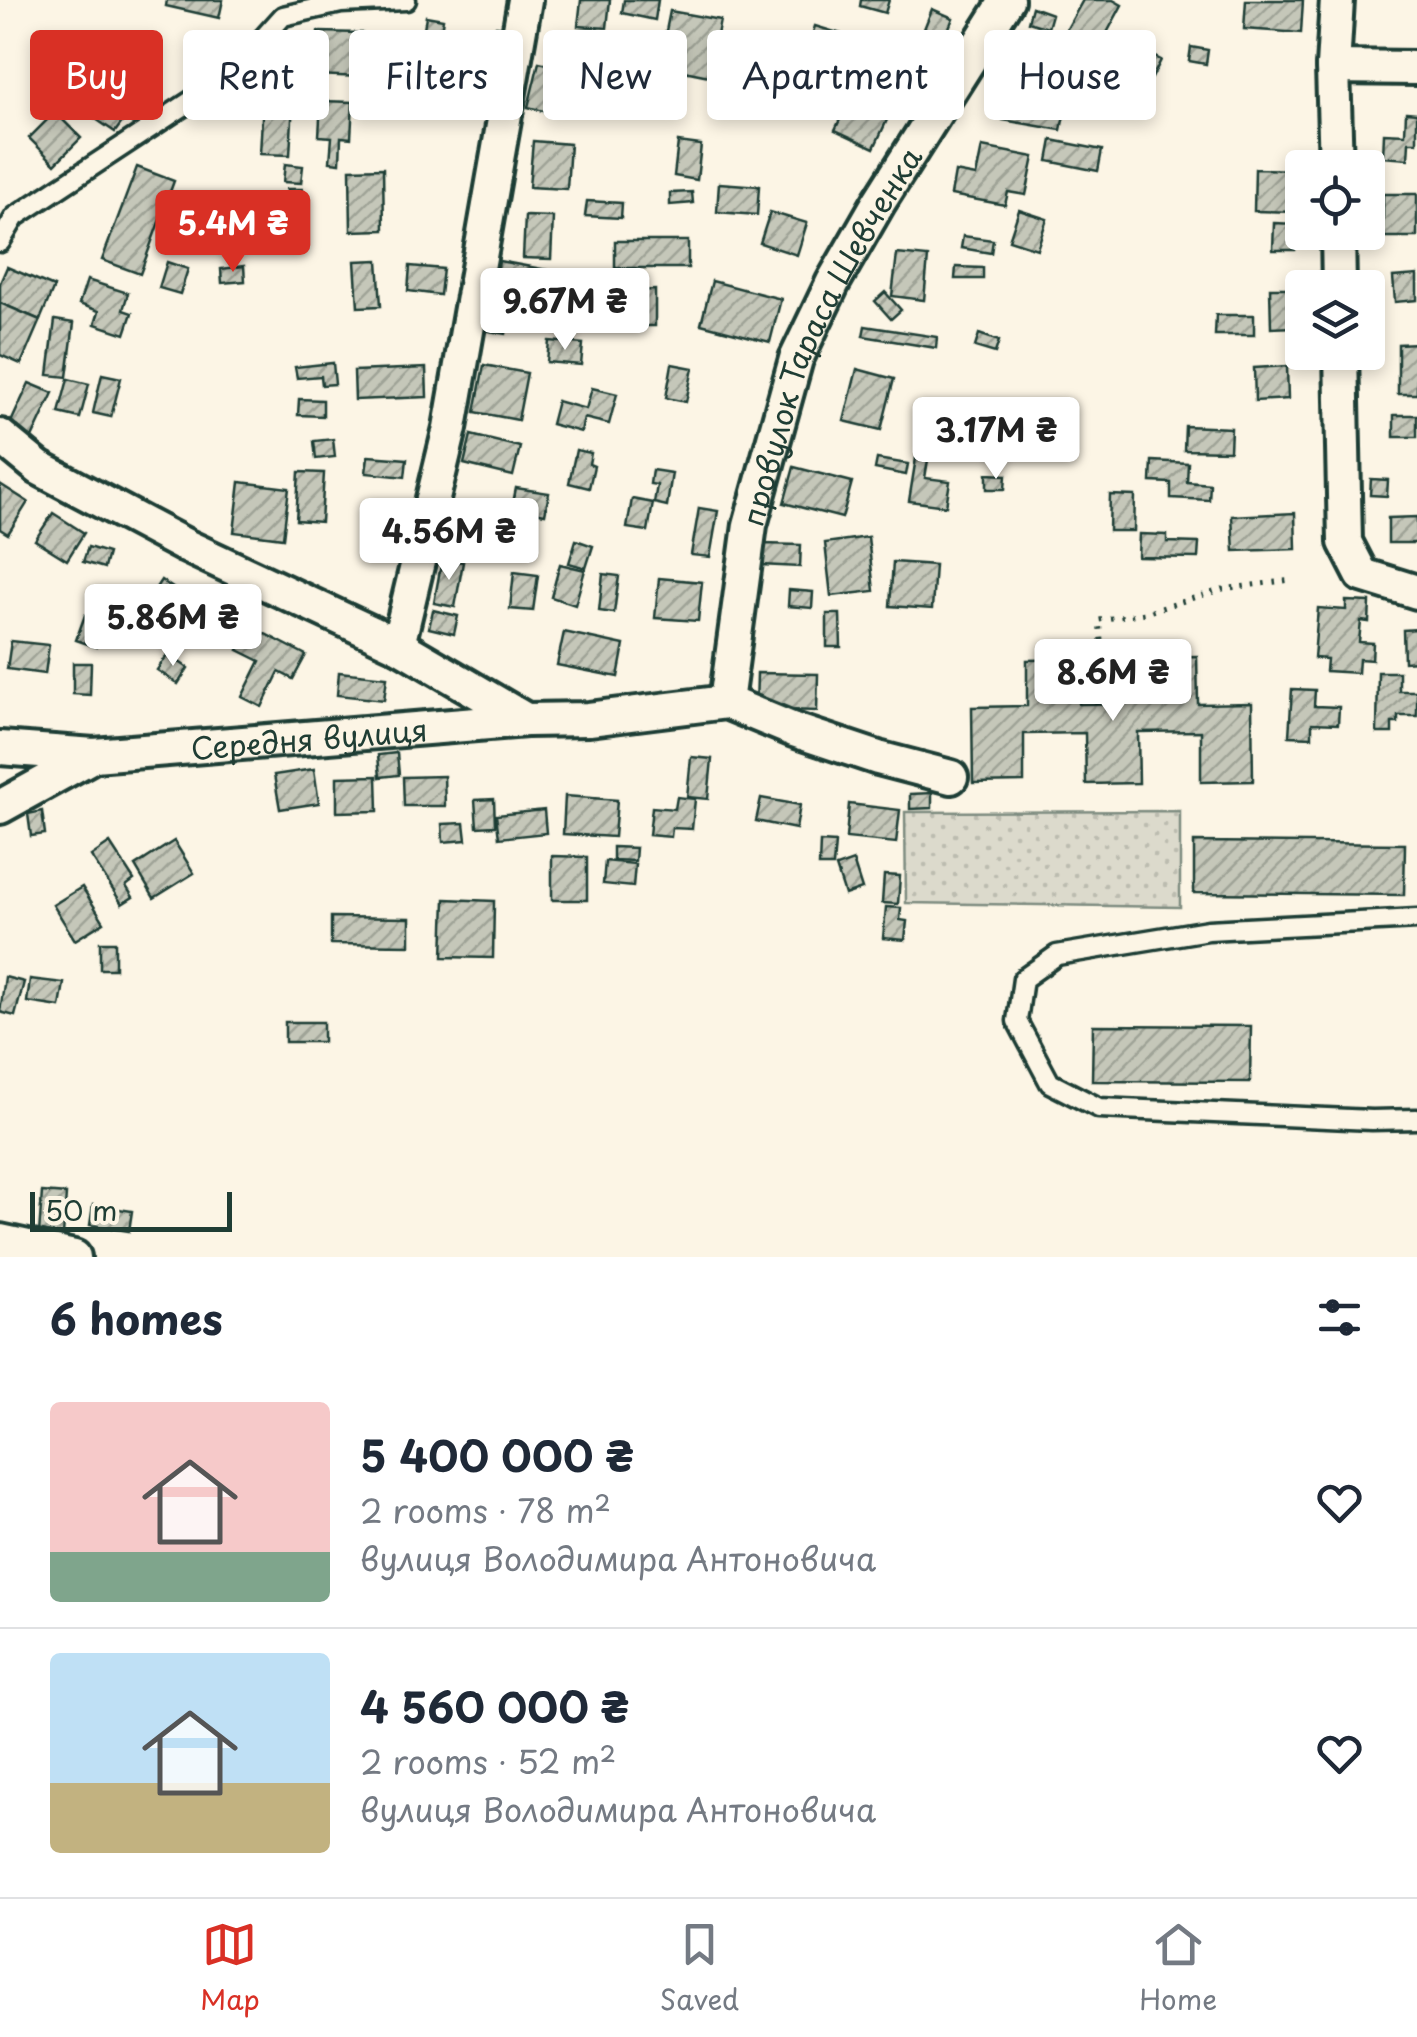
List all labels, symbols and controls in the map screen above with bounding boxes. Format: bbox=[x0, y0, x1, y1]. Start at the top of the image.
chip: Buy bbox=[30, 30, 163, 120]
chip: Rent bbox=[183, 30, 329, 120]
chip: Filters bbox=[349, 30, 523, 120]
chip: New bbox=[543, 30, 687, 120]
chip: Apartment bbox=[707, 30, 964, 120]
chip: House bbox=[984, 30, 1156, 120]
street label: провулок Тараса Шевченка bbox=[728, 137, 932, 531]
map controls bbox=[1285, 150, 1385, 370]
button: locate bbox=[1285, 150, 1385, 250]
pin: 5.4M ₴ bbox=[152, 190, 314, 275]
text: 5.4M ₴ bbox=[177, 198, 289, 246]
pin: 9.67M ₴ bbox=[473, 268, 657, 353]
button: layers bbox=[1285, 270, 1385, 370]
text: 9.67M ₴ bbox=[502, 276, 628, 324]
pin: 3.17M ₴ bbox=[904, 397, 1088, 482]
text: 3.17M ₴ bbox=[935, 405, 1057, 453]
pin: 4.56M ₴ bbox=[357, 498, 541, 583]
text: 4.56M ₴ bbox=[382, 506, 516, 554]
pin: 5.86M ₴ bbox=[81, 584, 265, 669]
text: 5.86M ₴ bbox=[107, 592, 239, 640]
pin: 8.6M ₴ bbox=[1032, 639, 1194, 724]
text: 8.6M ₴ bbox=[1056, 647, 1170, 695]
street label: Середня вулиця bbox=[189, 706, 429, 770]
scale bar bbox=[30, 1187, 232, 1232]
text: 50 m bbox=[45, 1188, 118, 1231]
text: 6 homes bbox=[50, 1286, 223, 1349]
icon: filters bbox=[1312, 1290, 1367, 1345]
text: 5 400 000 ₴ bbox=[360, 1423, 634, 1486]
icon: home bbox=[130, 1442, 250, 1562]
icon: heart bbox=[1312, 1475, 1367, 1530]
text: 2 rooms · 78 m² bbox=[360, 1486, 611, 1534]
text: вулиця Володимира Антоновича bbox=[360, 1534, 876, 1582]
text: 4 560 000 ₴ bbox=[360, 1674, 629, 1737]
icon: home bbox=[130, 1693, 250, 1813]
icon: heart bbox=[1312, 1726, 1367, 1781]
text: 2 rooms · 52 m² bbox=[360, 1737, 616, 1785]
text: вулиця Володимира Антоновича bbox=[360, 1785, 876, 1833]
tab: Map bbox=[200, 1917, 260, 2020]
tab: Saved bbox=[660, 1917, 739, 2020]
tab: Home bbox=[1139, 1917, 1217, 2020]

